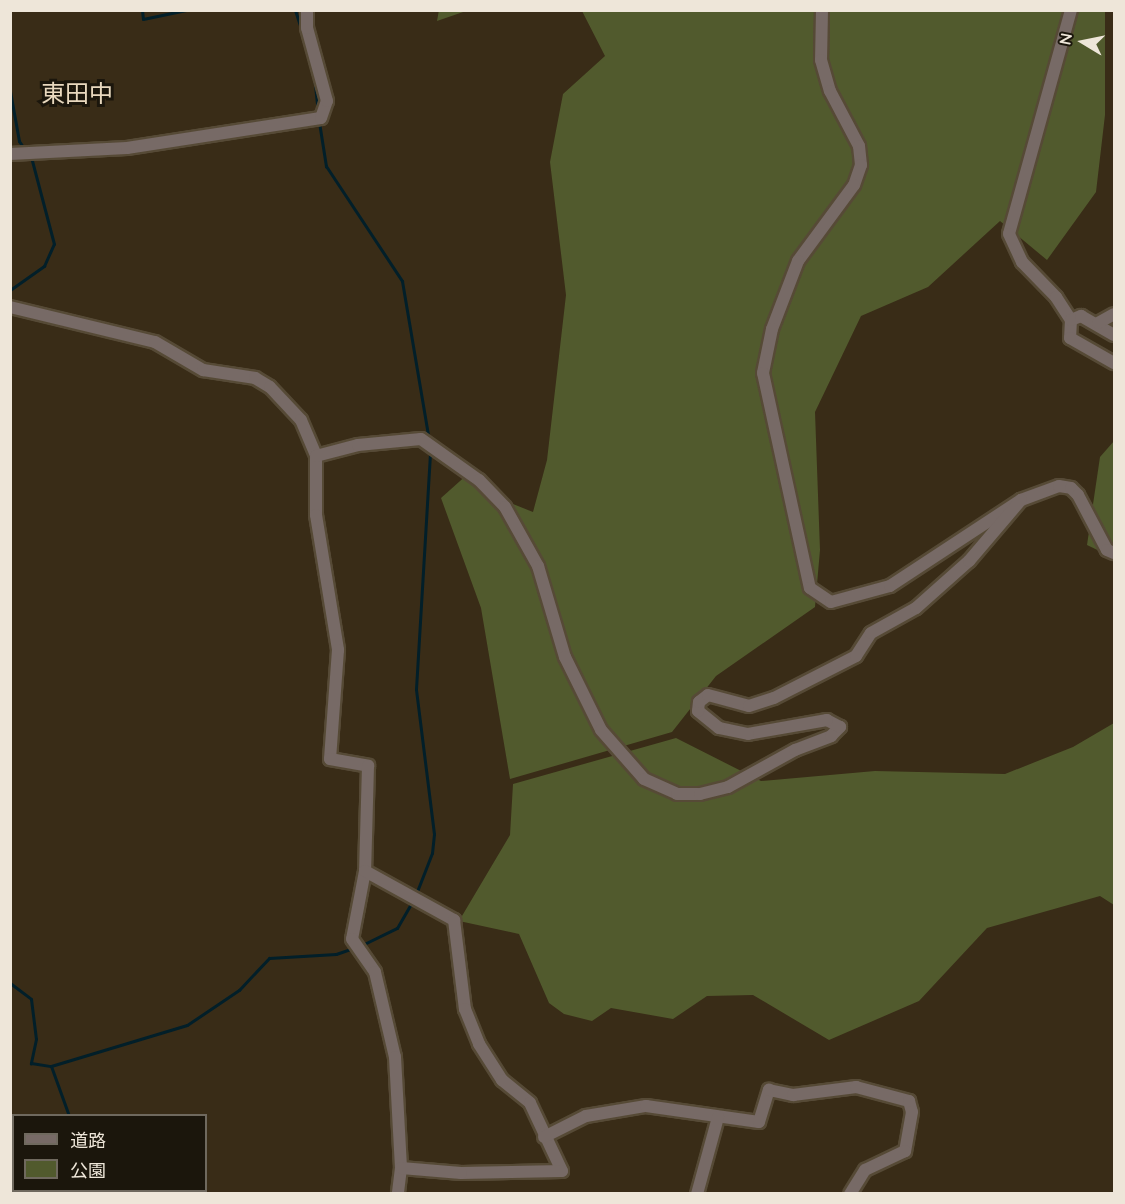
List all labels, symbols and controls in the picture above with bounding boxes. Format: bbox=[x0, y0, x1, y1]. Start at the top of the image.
north arrow bbox=[1053, 12, 1113, 72]
text: N bbox=[1054, 31, 1076, 46]
district label: 東田中 bbox=[41, 80, 113, 108]
legend bbox=[12, 1114, 207, 1192]
text: 道路 bbox=[70, 1129, 106, 1152]
text: 公園 bbox=[70, 1159, 106, 1182]

